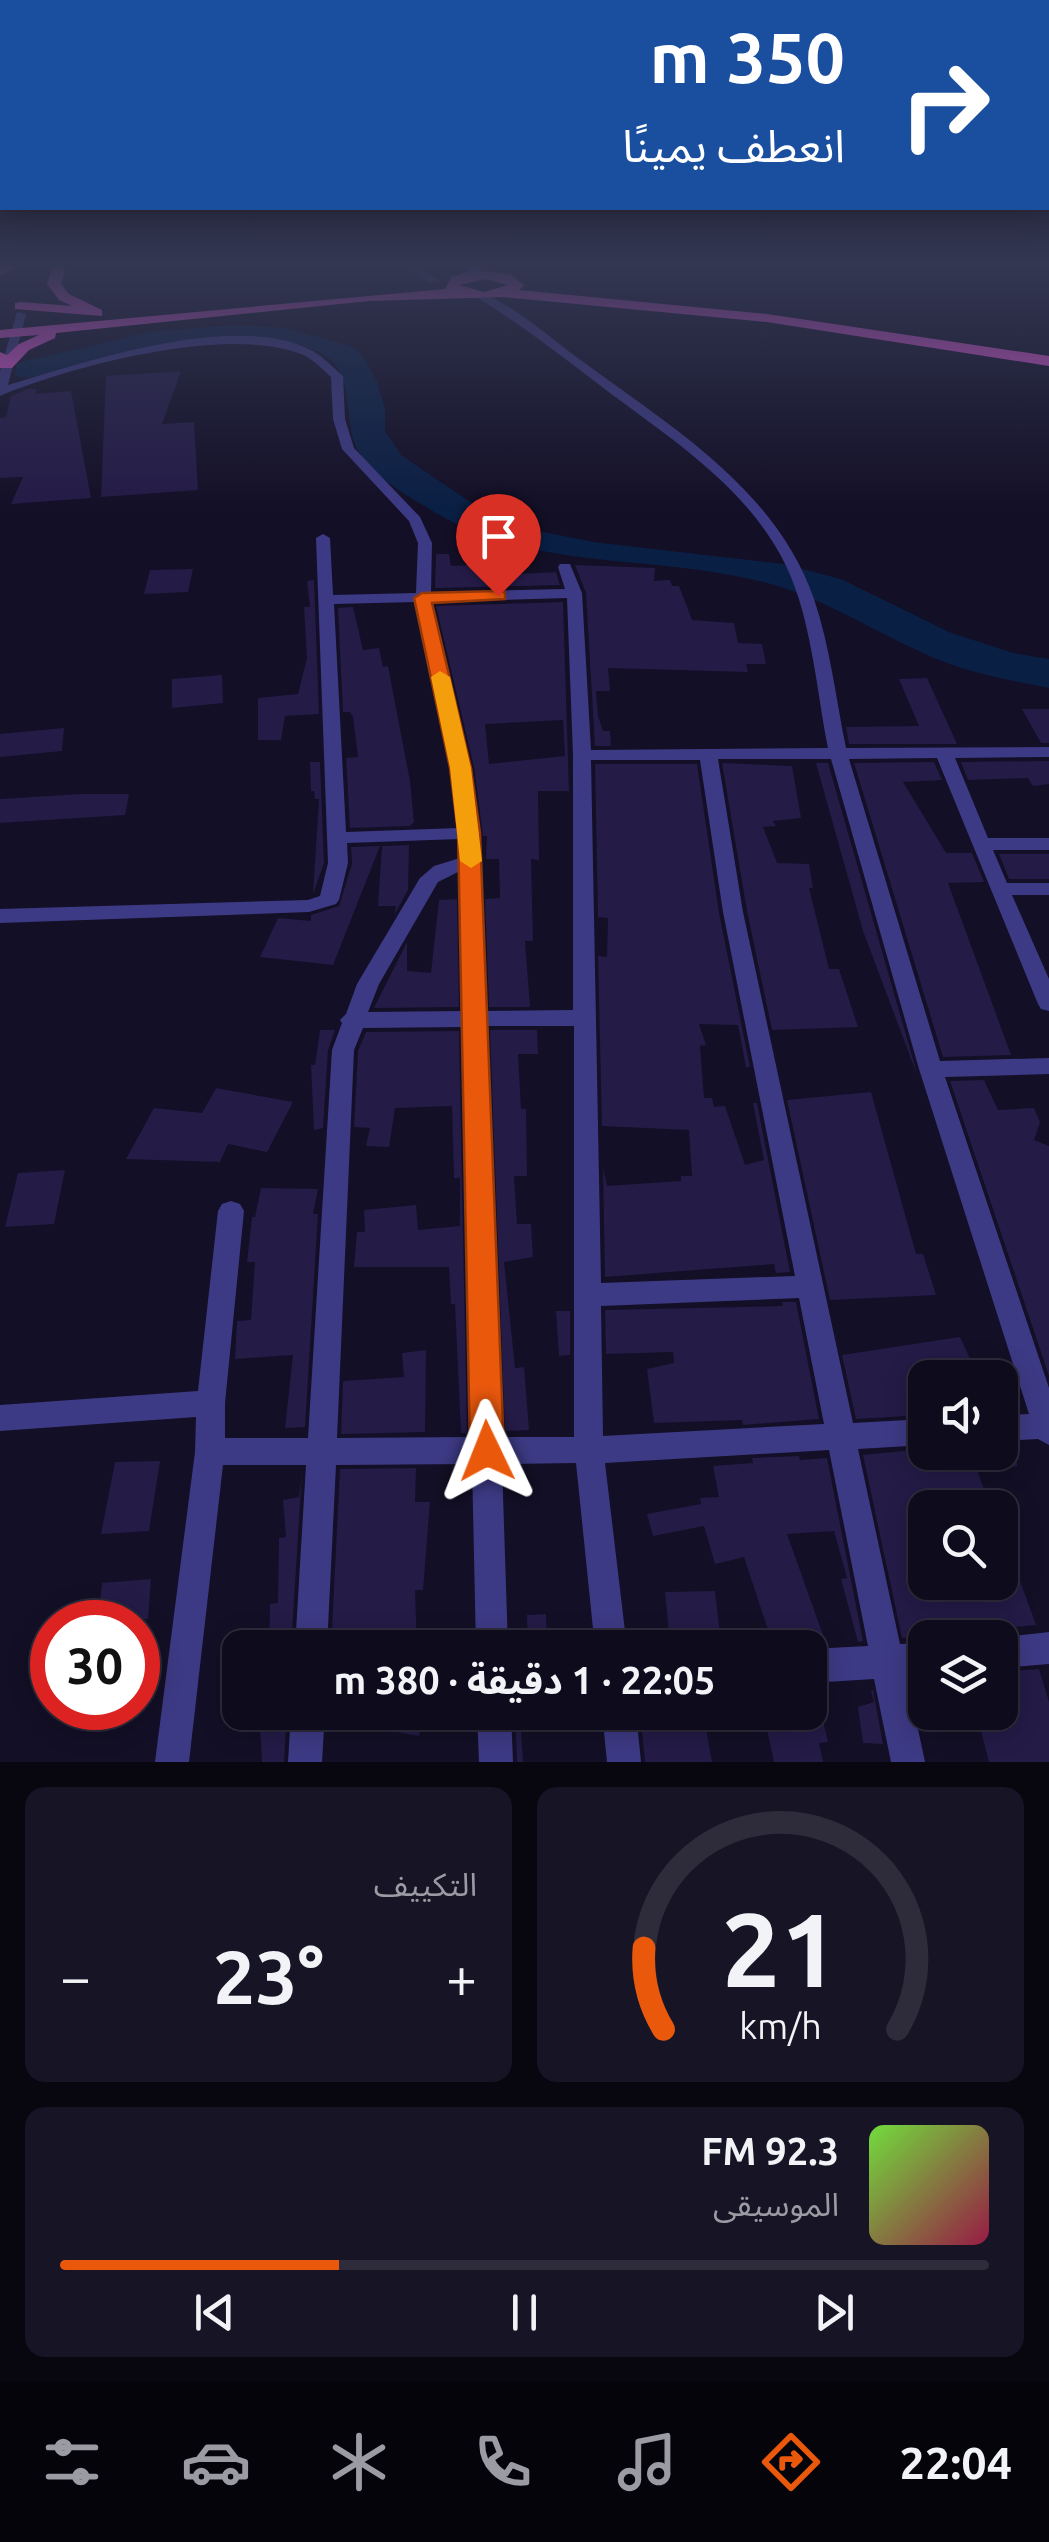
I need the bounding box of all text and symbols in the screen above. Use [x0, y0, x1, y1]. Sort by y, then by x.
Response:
text: 350 m [650, 18, 845, 96]
icon: right [880, 40, 1010, 170]
text: انعطف يمينًا [622, 120, 845, 171]
pin [456, 494, 541, 597]
icon: arrive [471, 509, 526, 564]
map controls [908, 1360, 1018, 1730]
button: sound [908, 1360, 1018, 1470]
position arrow [435, 1399, 539, 1503]
button: search [908, 1490, 1018, 1600]
speed limit sign: 30 [30, 1600, 160, 1730]
button: layers [908, 1620, 1018, 1730]
text: 22:05 · 1 دقيقة · 380 m [334, 1659, 715, 1701]
text: التكييف [374, 1866, 477, 1902]
text: 21 [722, 1890, 839, 2007]
text: 23° [213, 1934, 324, 2018]
text: − [60, 1946, 91, 2007]
text: + [446, 1946, 477, 2007]
text: km/h [739, 2006, 822, 2046]
text: 92.3 FM [701, 2130, 839, 2172]
text: الموسيقى [713, 2186, 839, 2222]
icon: previous [187, 2285, 242, 2340]
icon: pause [497, 2285, 552, 2340]
icon: next [807, 2285, 862, 2340]
icon: filters [37, 2427, 107, 2497]
icon: car [181, 2427, 251, 2497]
icon: climate [324, 2427, 394, 2497]
icon: phone [468, 2427, 538, 2497]
icon: music [612, 2427, 682, 2497]
icon: directions [756, 2427, 826, 2497]
text: 22:04 [900, 2437, 1012, 2488]

